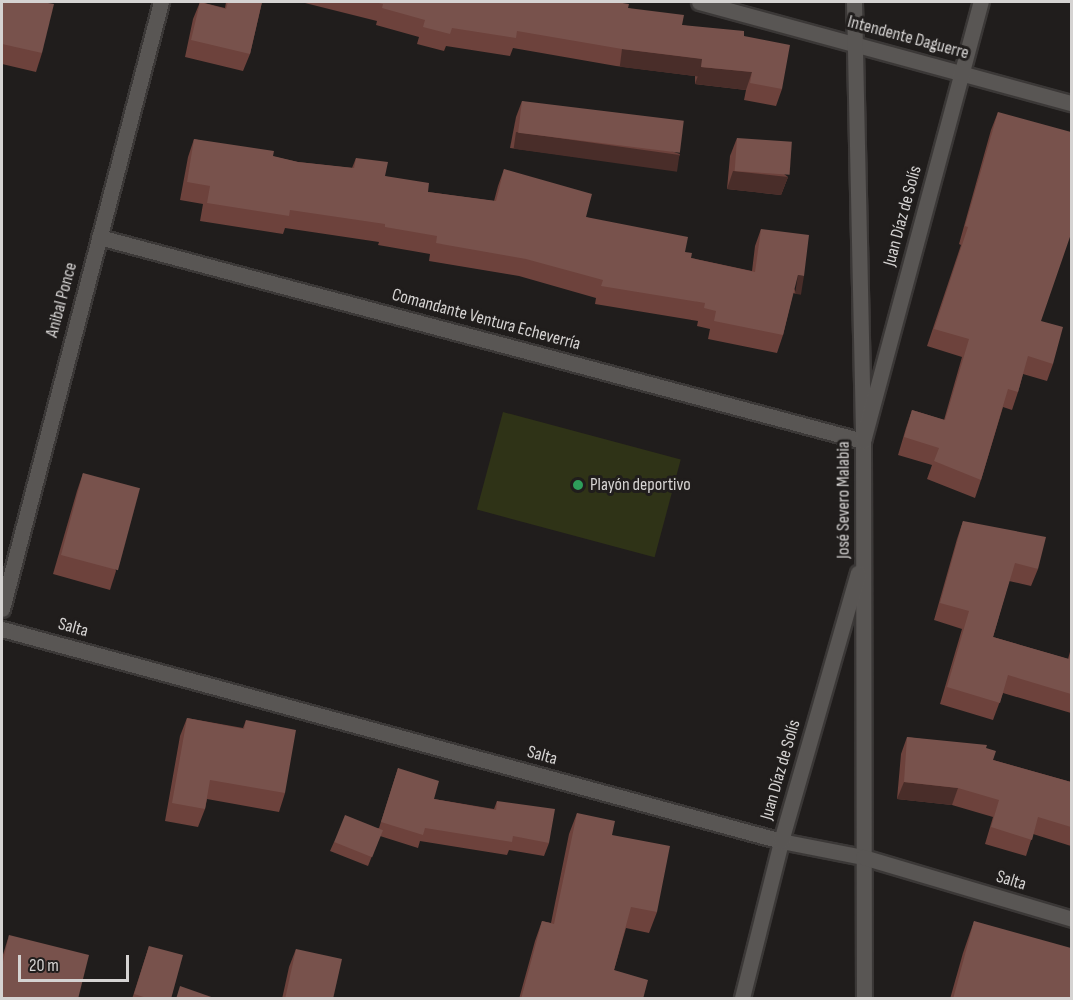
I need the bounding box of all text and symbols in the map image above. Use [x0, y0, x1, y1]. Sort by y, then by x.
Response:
street label: Intendente Daguerre [845, 11, 971, 65]
street label: Juan Díaz de Solís [879, 163, 927, 269]
street label: Anibal Ponce [42, 260, 82, 340]
street label: Comandante Ventura Echeverría [389, 284, 583, 356]
street label: José Severo Malabia [833, 441, 855, 559]
place label: Playón deportivo [590, 474, 691, 496]
marker: Playón deportivo [571, 478, 585, 492]
street label: Salta [56, 614, 90, 642]
street label: Juan Díaz de Solís [756, 717, 806, 823]
street label: Salta [525, 742, 559, 770]
street label: Salta [993, 866, 1029, 896]
scale bar [21, 943, 132, 981]
text: 20 m [29, 955, 59, 976]

